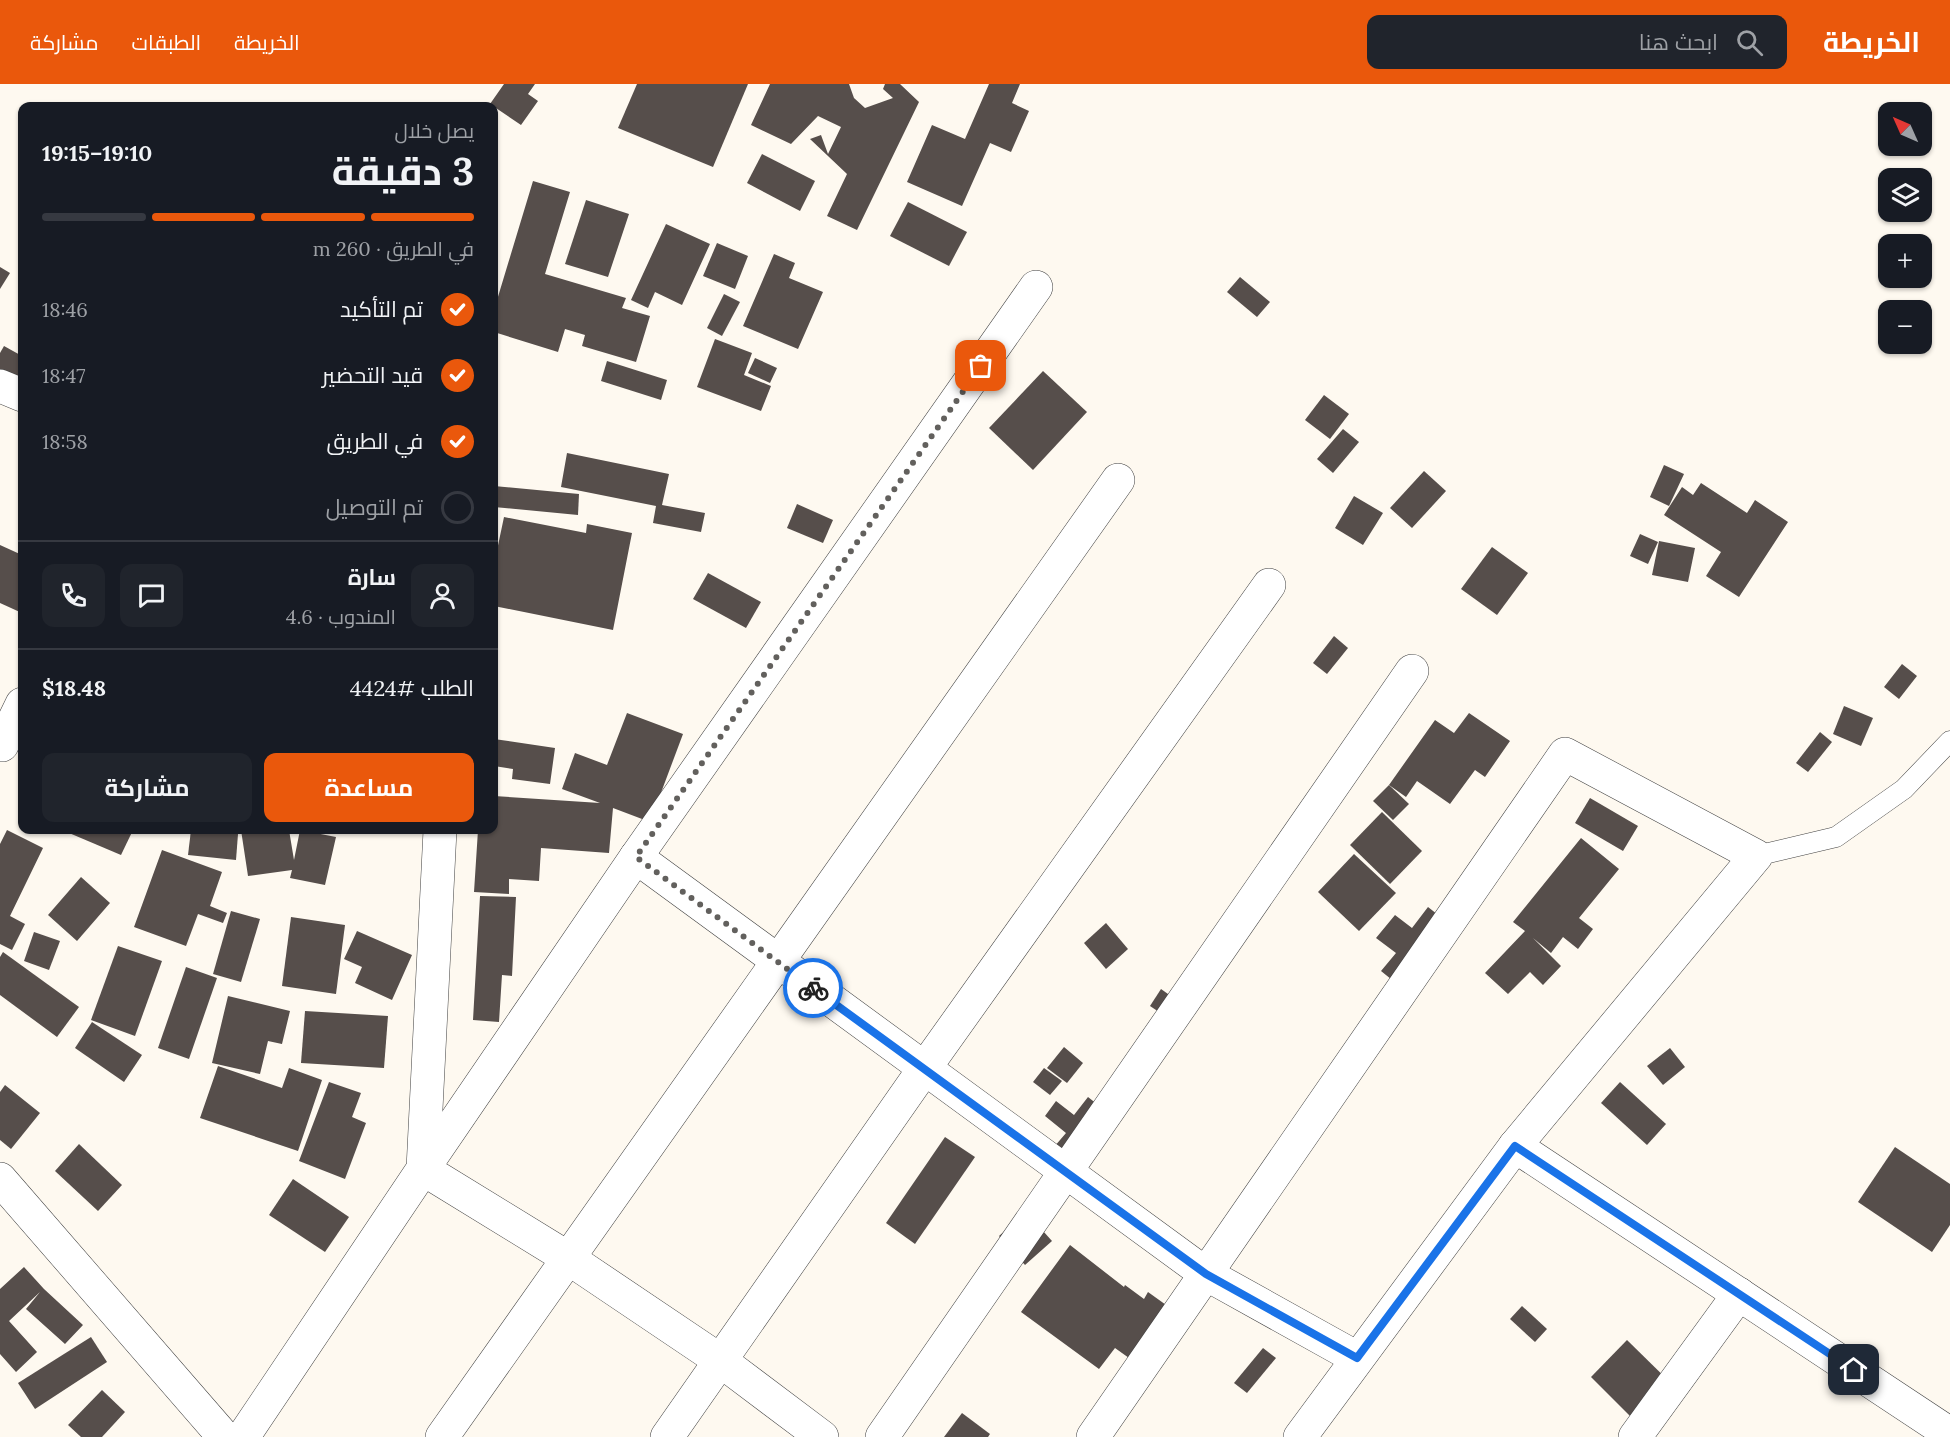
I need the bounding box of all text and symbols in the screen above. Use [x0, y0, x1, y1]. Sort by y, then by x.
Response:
search box [1367, 15, 1787, 69]
text: الخريطة [1823, 24, 1920, 60]
icon: search [1733, 26, 1766, 59]
text: ابحث هنا [1639, 28, 1718, 56]
text: مشاركة [30, 29, 99, 56]
text: الطبقات [132, 29, 201, 56]
text: الخريطة [234, 29, 300, 56]
north arrow [1878, 102, 1932, 156]
map controls [1878, 102, 1932, 354]
text: يصل خلال [395, 118, 474, 143]
text: 19:10–19:15 [42, 139, 152, 167]
text: 3 دقيقة [332, 146, 474, 196]
button: layers [1878, 168, 1932, 222]
button: + [1878, 234, 1932, 288]
text: في الطريق · 260 m [313, 236, 474, 261]
icon: check [441, 293, 474, 326]
text: تم التأكيد [340, 295, 423, 323]
text: 18:46 [42, 297, 88, 322]
button: − [1878, 300, 1932, 354]
pin [955, 340, 1006, 391]
icon: bag [964, 349, 997, 382]
icon: check [441, 359, 474, 392]
text: قيد التحضير [322, 361, 423, 389]
text: 18:47 [42, 363, 86, 388]
icon: check [441, 425, 474, 458]
text: في الطريق [326, 427, 423, 455]
text: 18:58 [42, 429, 88, 454]
text: تم التوصيل [326, 493, 423, 521]
text: سارة [348, 563, 396, 591]
button: phone [42, 564, 105, 627]
button: chat [120, 564, 183, 627]
button: person [411, 564, 474, 627]
text: المندوب · 4.6 [286, 604, 396, 629]
text: $18.48 [42, 674, 106, 702]
text: الطلب #4424 [350, 674, 474, 702]
button: مشاركة [42, 753, 252, 822]
button: مساعدة [264, 753, 474, 822]
courier [783, 958, 843, 1018]
icon: bike [797, 972, 830, 1005]
pin [1828, 1344, 1879, 1395]
icon: home [1837, 1353, 1870, 1386]

